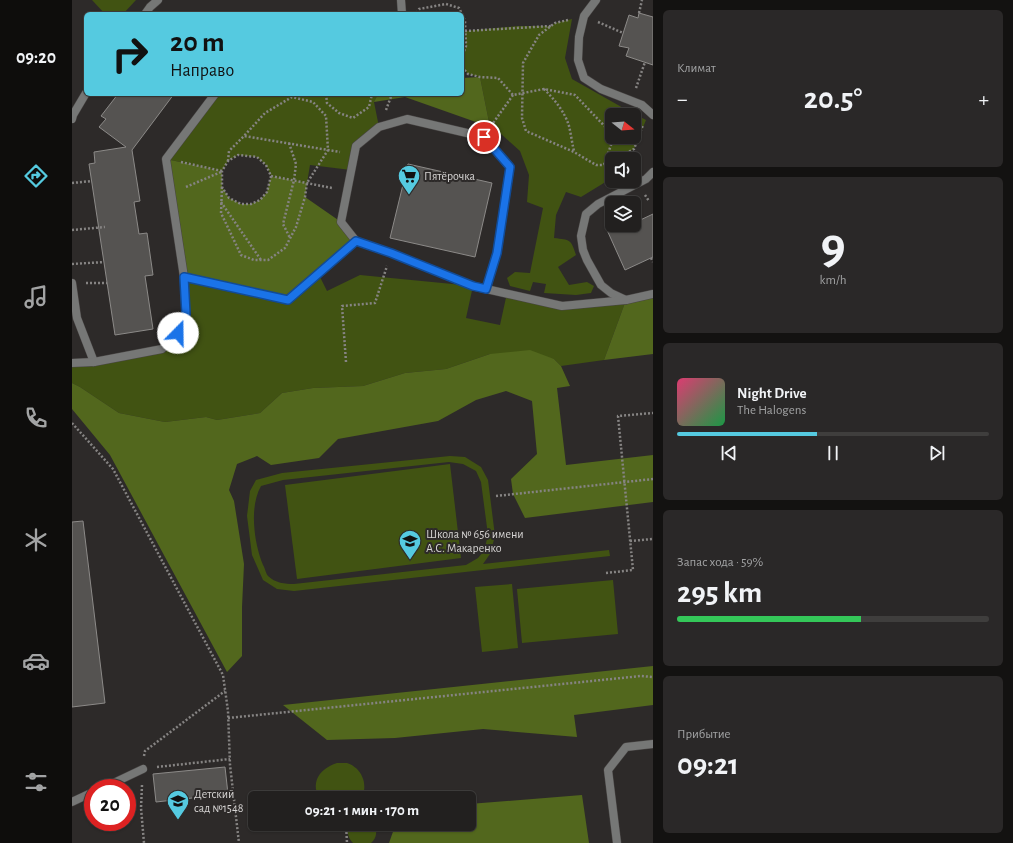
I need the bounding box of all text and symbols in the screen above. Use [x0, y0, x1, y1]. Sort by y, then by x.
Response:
icon: right [104, 28, 156, 80]
text: 20 m [170, 29, 225, 57]
text: 09:20 [16, 49, 56, 67]
text: Направо [170, 62, 234, 80]
text: Климат [677, 62, 716, 75]
text: 20.5° [804, 84, 862, 114]
text: − [677, 88, 688, 110]
text: + [978, 88, 989, 110]
north arrow [605, 108, 641, 144]
map controls [605, 108, 641, 232]
pin [467, 120, 501, 154]
icon: arrive [473, 126, 495, 148]
button: sound [605, 152, 641, 188]
icon: directions [22, 162, 50, 190]
supermarket icon: Пятёрочка [396, 163, 422, 196]
place label: Пятёрочка [424, 170, 476, 182]
button: layers [605, 196, 641, 232]
text: 9 [820, 221, 846, 273]
text: km/h [820, 274, 846, 287]
icon: music [22, 283, 50, 311]
position arrow [157, 312, 199, 354]
text: Night Drive [737, 386, 807, 401]
icon: phone [22, 404, 50, 432]
text: The Halogens [737, 404, 806, 417]
icon: previous [718, 442, 740, 464]
icon: pause [822, 442, 844, 464]
icon: next [926, 442, 948, 464]
icon: climate [22, 526, 50, 554]
school or university icon: Школа № 656 имени А.С. Макаренко [397, 528, 423, 561]
place label: Школа № 656 имени А.С. Макаренко [426, 528, 524, 554]
text: Запас хода · 59% [677, 556, 763, 569]
text: 295 km [677, 578, 762, 608]
icon: car [22, 647, 50, 675]
text: Прибытие [677, 728, 731, 741]
text: 09:21 [677, 750, 739, 780]
icon: filters [22, 768, 50, 796]
speed limit sign: 20 [84, 779, 136, 831]
school or university icon: Детский сад №1548 [165, 788, 191, 821]
place label: Детский сад №1548 [194, 788, 244, 814]
text: 09:21 · 1 мин · 170 m [305, 803, 419, 818]

